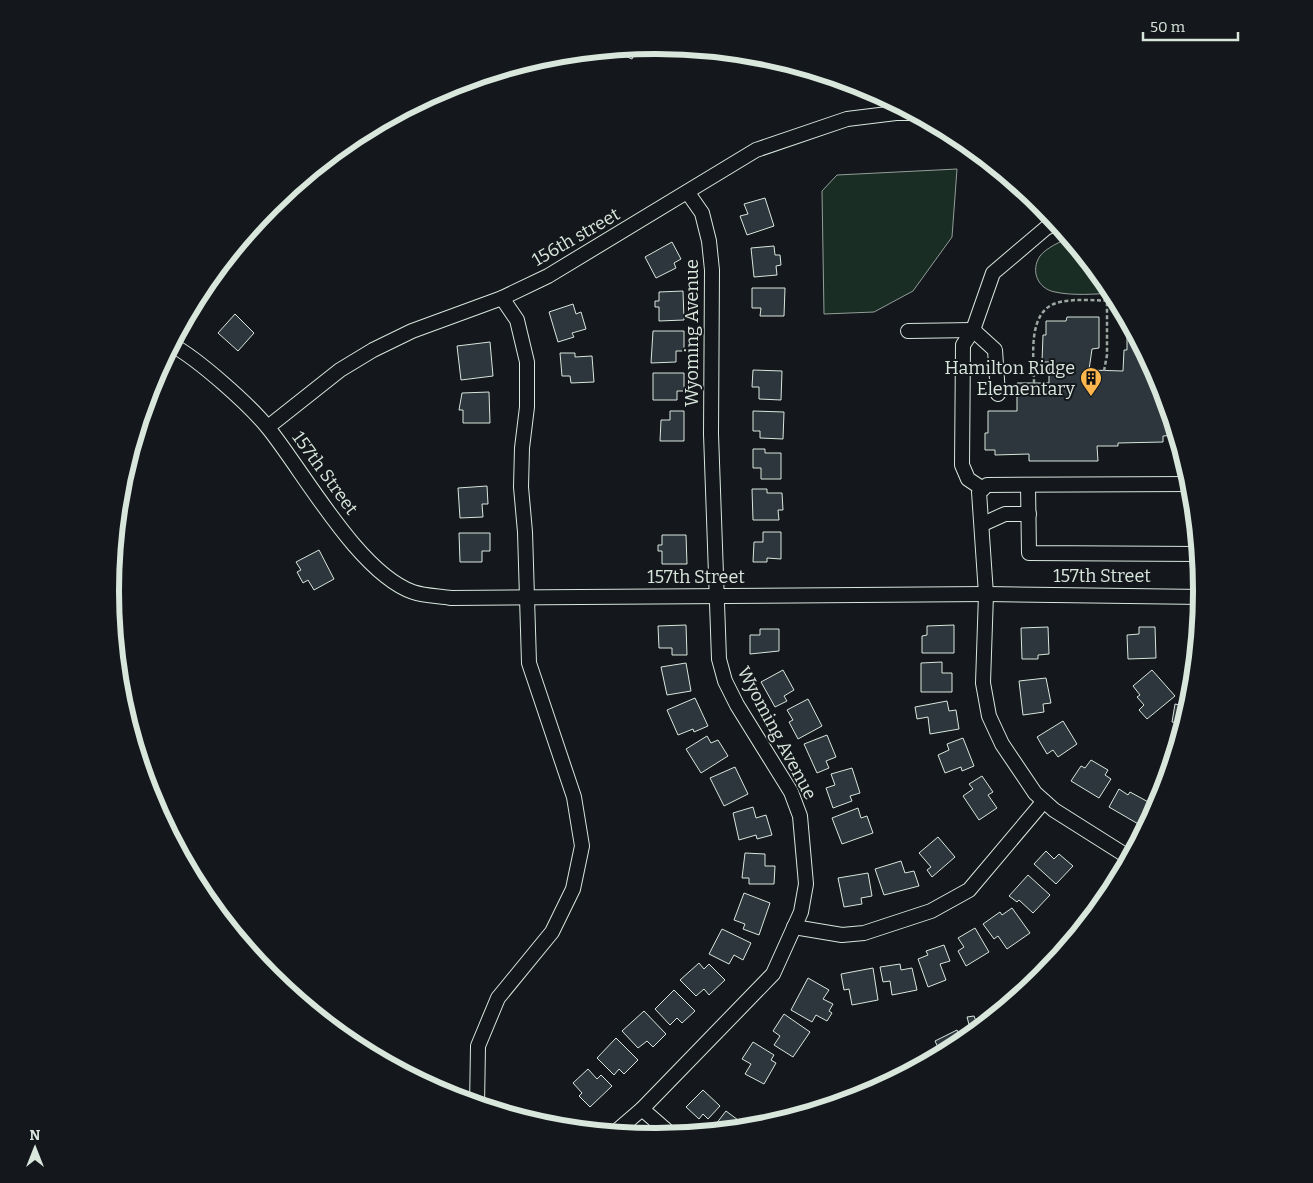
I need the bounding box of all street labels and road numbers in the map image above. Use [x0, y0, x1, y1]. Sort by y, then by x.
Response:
street label: 156th street [528, 203, 624, 271]
street label: Wyoming Avenue [681, 259, 703, 407]
street label: 157th Street [287, 427, 363, 519]
street label: 157th Street [1053, 565, 1151, 587]
street label: 157th Street [647, 566, 745, 588]
street label: Wyoming Avenue [733, 663, 821, 803]

